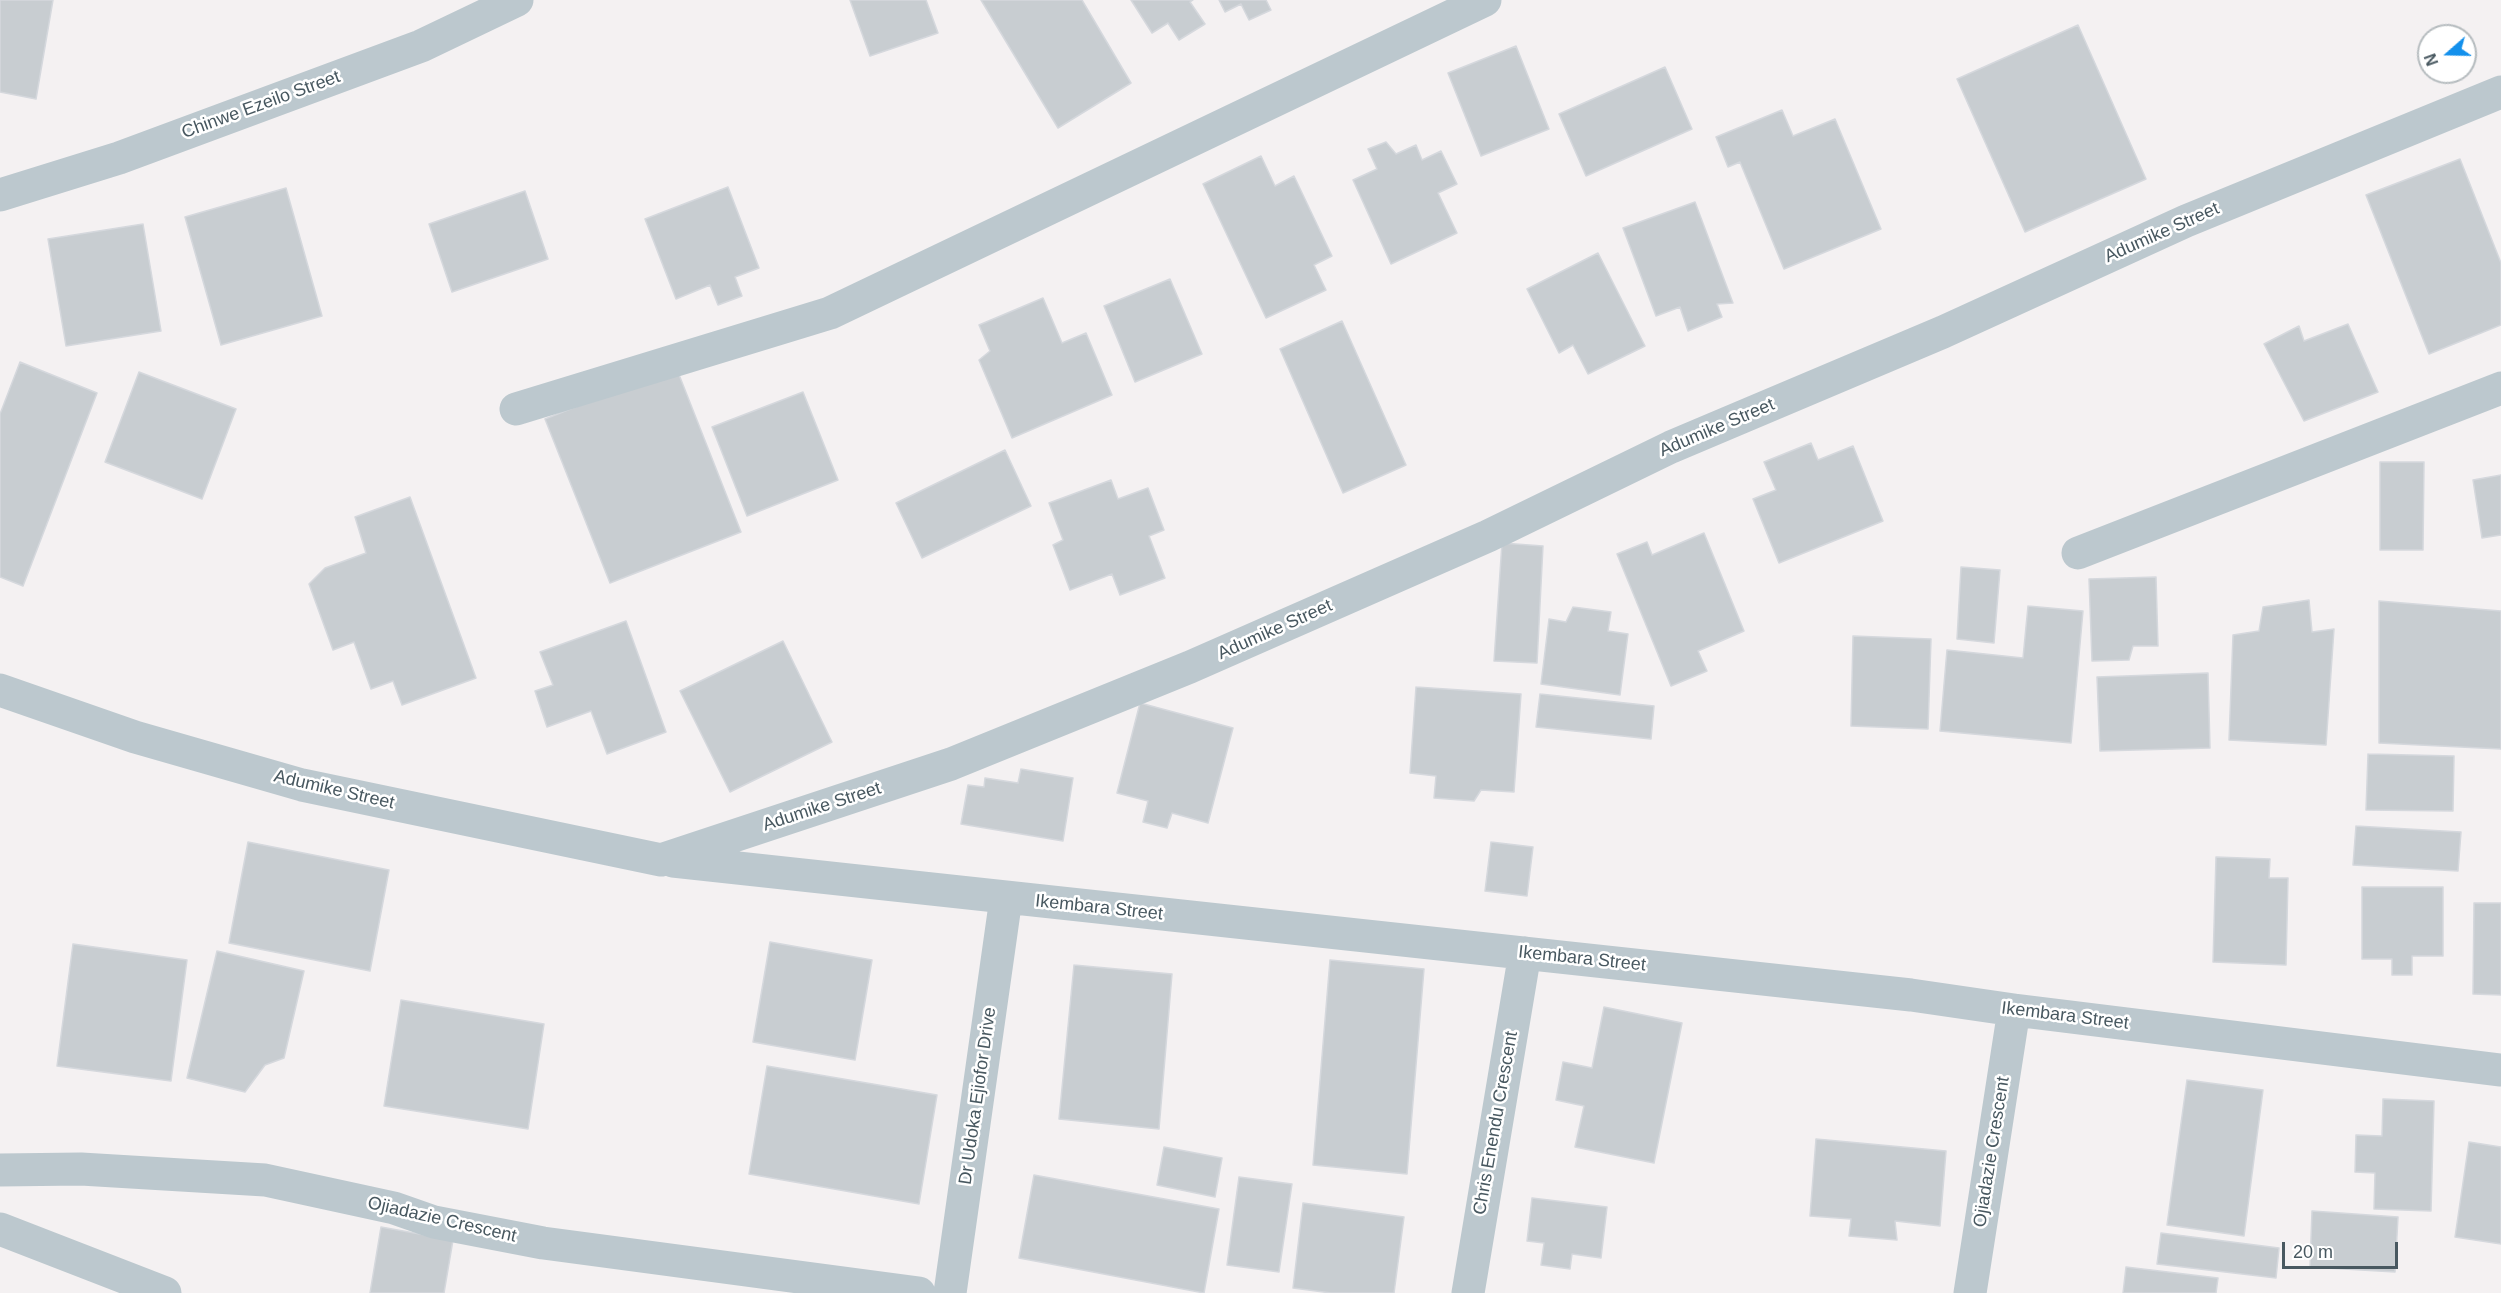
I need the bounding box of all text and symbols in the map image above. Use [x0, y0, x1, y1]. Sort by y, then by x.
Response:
north arrow [2417, 24, 2477, 84]
text: N [2422, 51, 2441, 68]
street label: Chinwe Ezeilo Street [179, 66, 343, 144]
street label: Adumike Street [2101, 198, 2223, 268]
street label: Adumike Street [1656, 394, 1778, 462]
street label: Adumike Street [1214, 595, 1336, 665]
street label: Adumike Street [272, 766, 396, 814]
street label: Adumike Street [760, 778, 884, 836]
street label: Ikembara Street [1034, 891, 1164, 925]
street label: Ikembara Street [1517, 942, 1647, 976]
street label: Ikembara Street [2000, 997, 2130, 1035]
street label: Dr Udoka Ejiofor Drive [955, 1006, 1001, 1186]
street label: Chris Enendu Crescent [1469, 1029, 1523, 1217]
street label: Ojiadazie Crescent [1969, 1075, 2015, 1229]
street label: Ojiadazie Crescent [365, 1192, 519, 1248]
scale bar [2285, 1230, 2400, 1268]
text: 20 m [2293, 1242, 2333, 1262]

